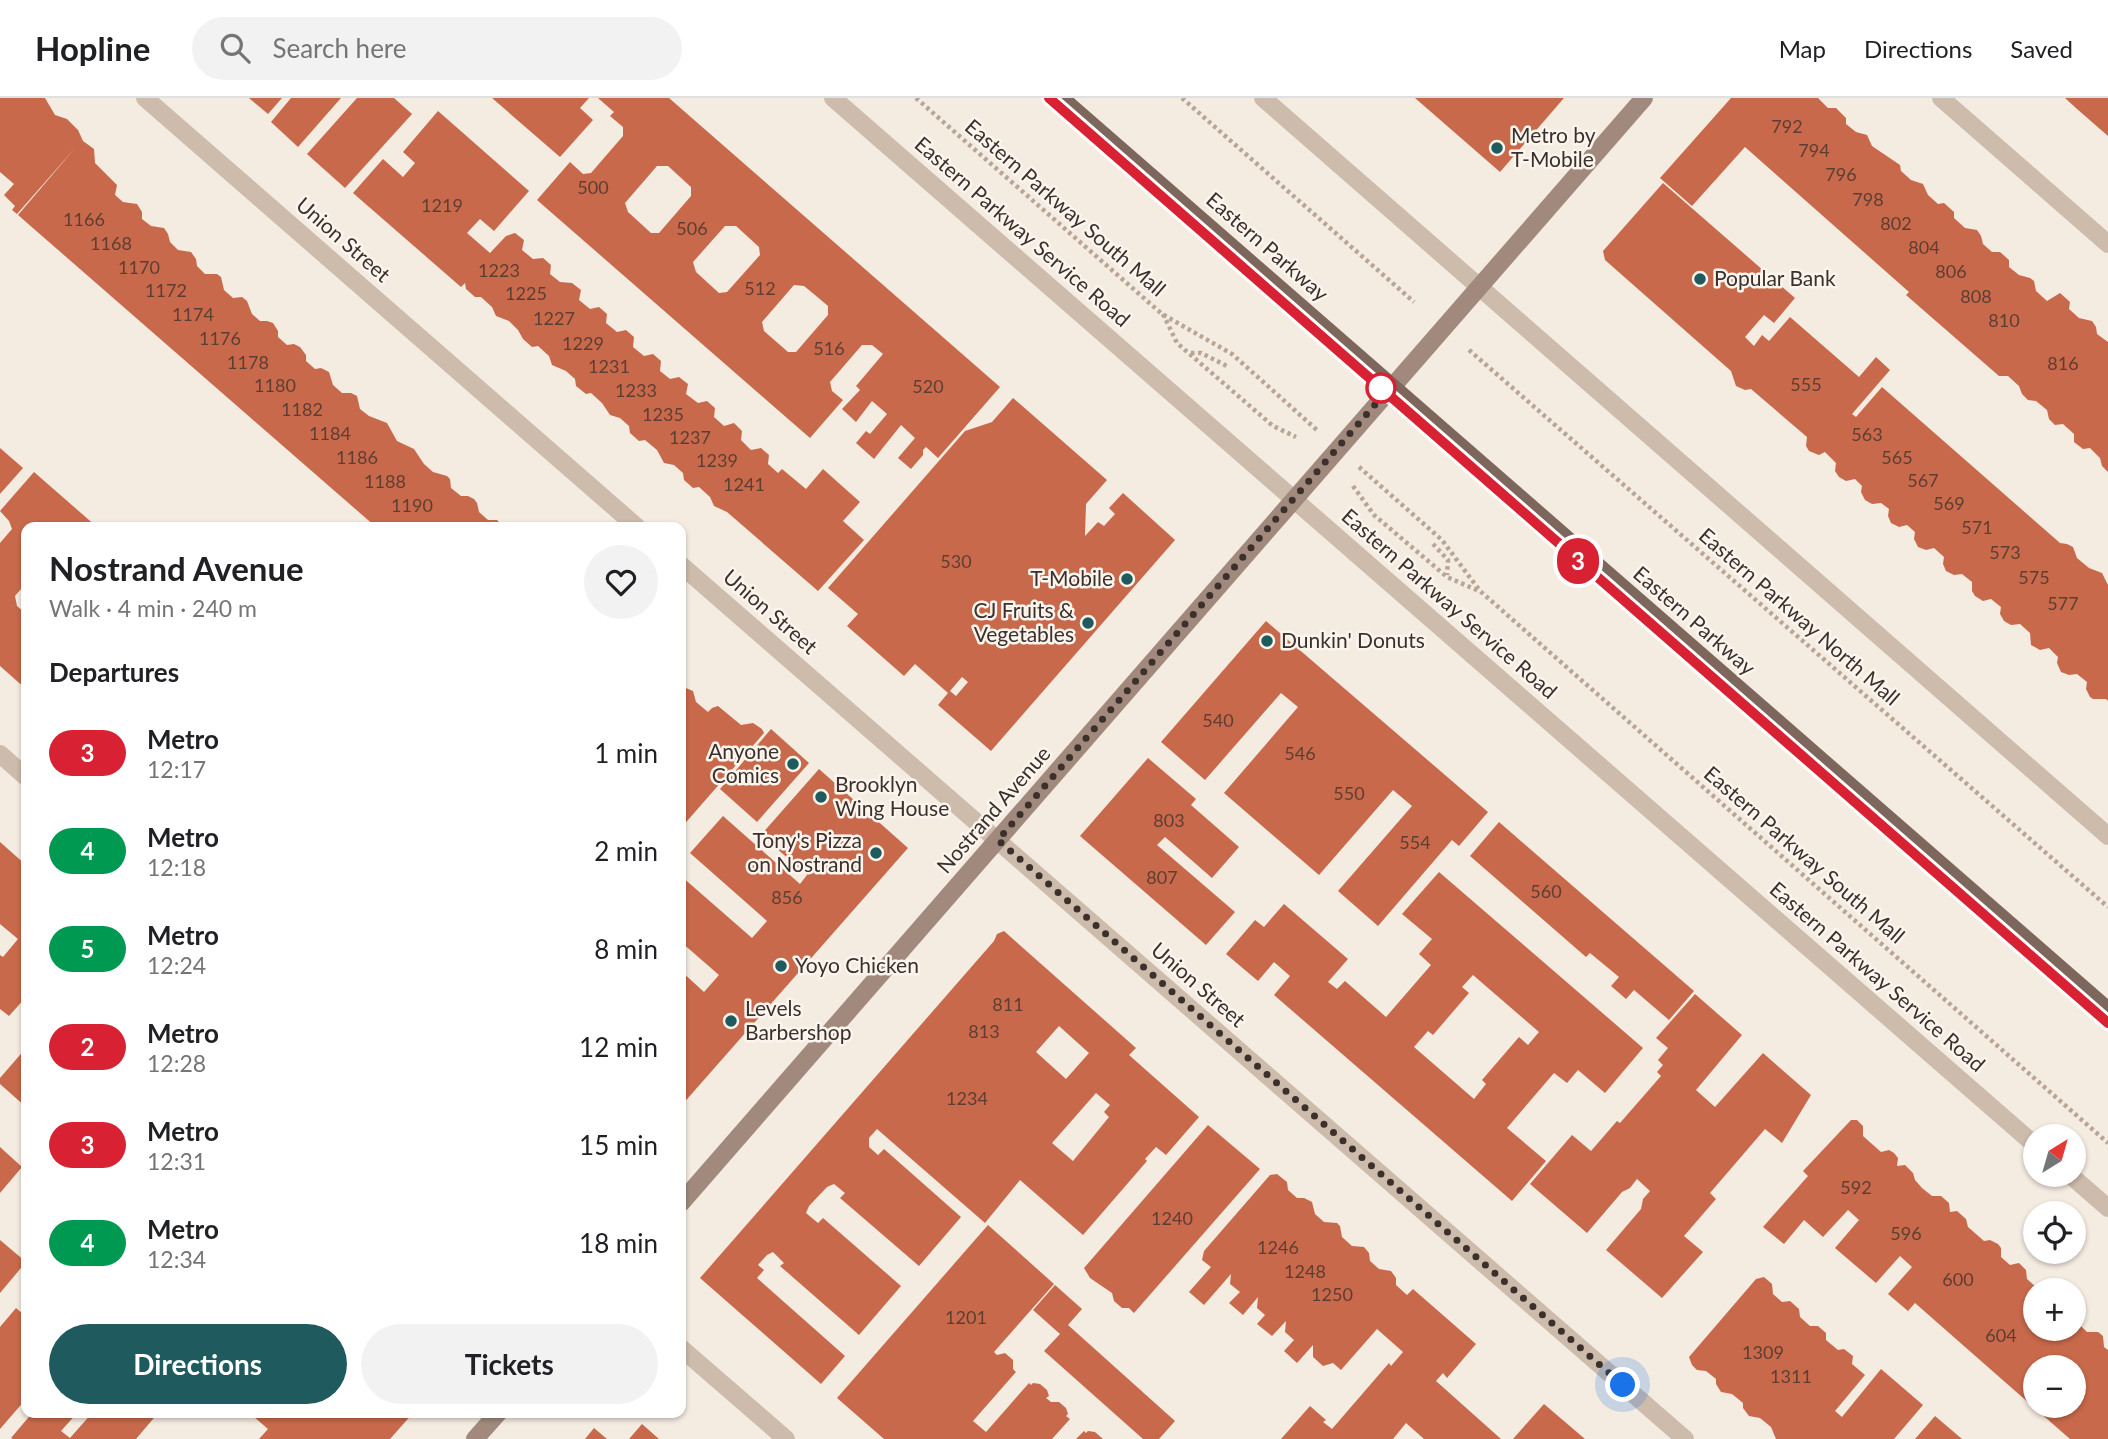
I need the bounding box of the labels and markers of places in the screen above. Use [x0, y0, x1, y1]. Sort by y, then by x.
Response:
place label: Metro by T-Mobile [1511, 122, 1596, 171]
marker: Metro by T-Mobile [1489, 140, 1505, 156]
place label: Popular Bank [1714, 265, 1836, 290]
marker: Popular Bank [1692, 271, 1708, 287]
unlabelled marker [1366, 373, 1396, 403]
place label: T-Mobile [1030, 565, 1113, 590]
marker: T-Mobile [1119, 571, 1135, 587]
place label: CJ Fruits & Vegetables [973, 597, 1074, 646]
marker: CJ Fruits & Vegetables [1080, 615, 1096, 631]
place label: Dunkin' Donuts [1281, 627, 1425, 652]
marker: Dunkin' Donuts [1259, 633, 1275, 649]
place label: Anyone Comics [708, 738, 779, 787]
marker: Anyone Comics [785, 756, 801, 772]
place label: Brooklyn Wing House [835, 771, 949, 820]
marker: Brooklyn Wing House [813, 789, 829, 805]
place label: Tony's Pizza on Nostrand [747, 827, 862, 876]
marker: Tony's Pizza on Nostrand [868, 845, 884, 861]
place label: Yoyo Chicken [795, 952, 919, 977]
marker: Yoyo Chicken [773, 958, 789, 974]
place label: Levels Barbershop [745, 995, 851, 1044]
marker: Levels Barbershop [723, 1013, 739, 1029]

